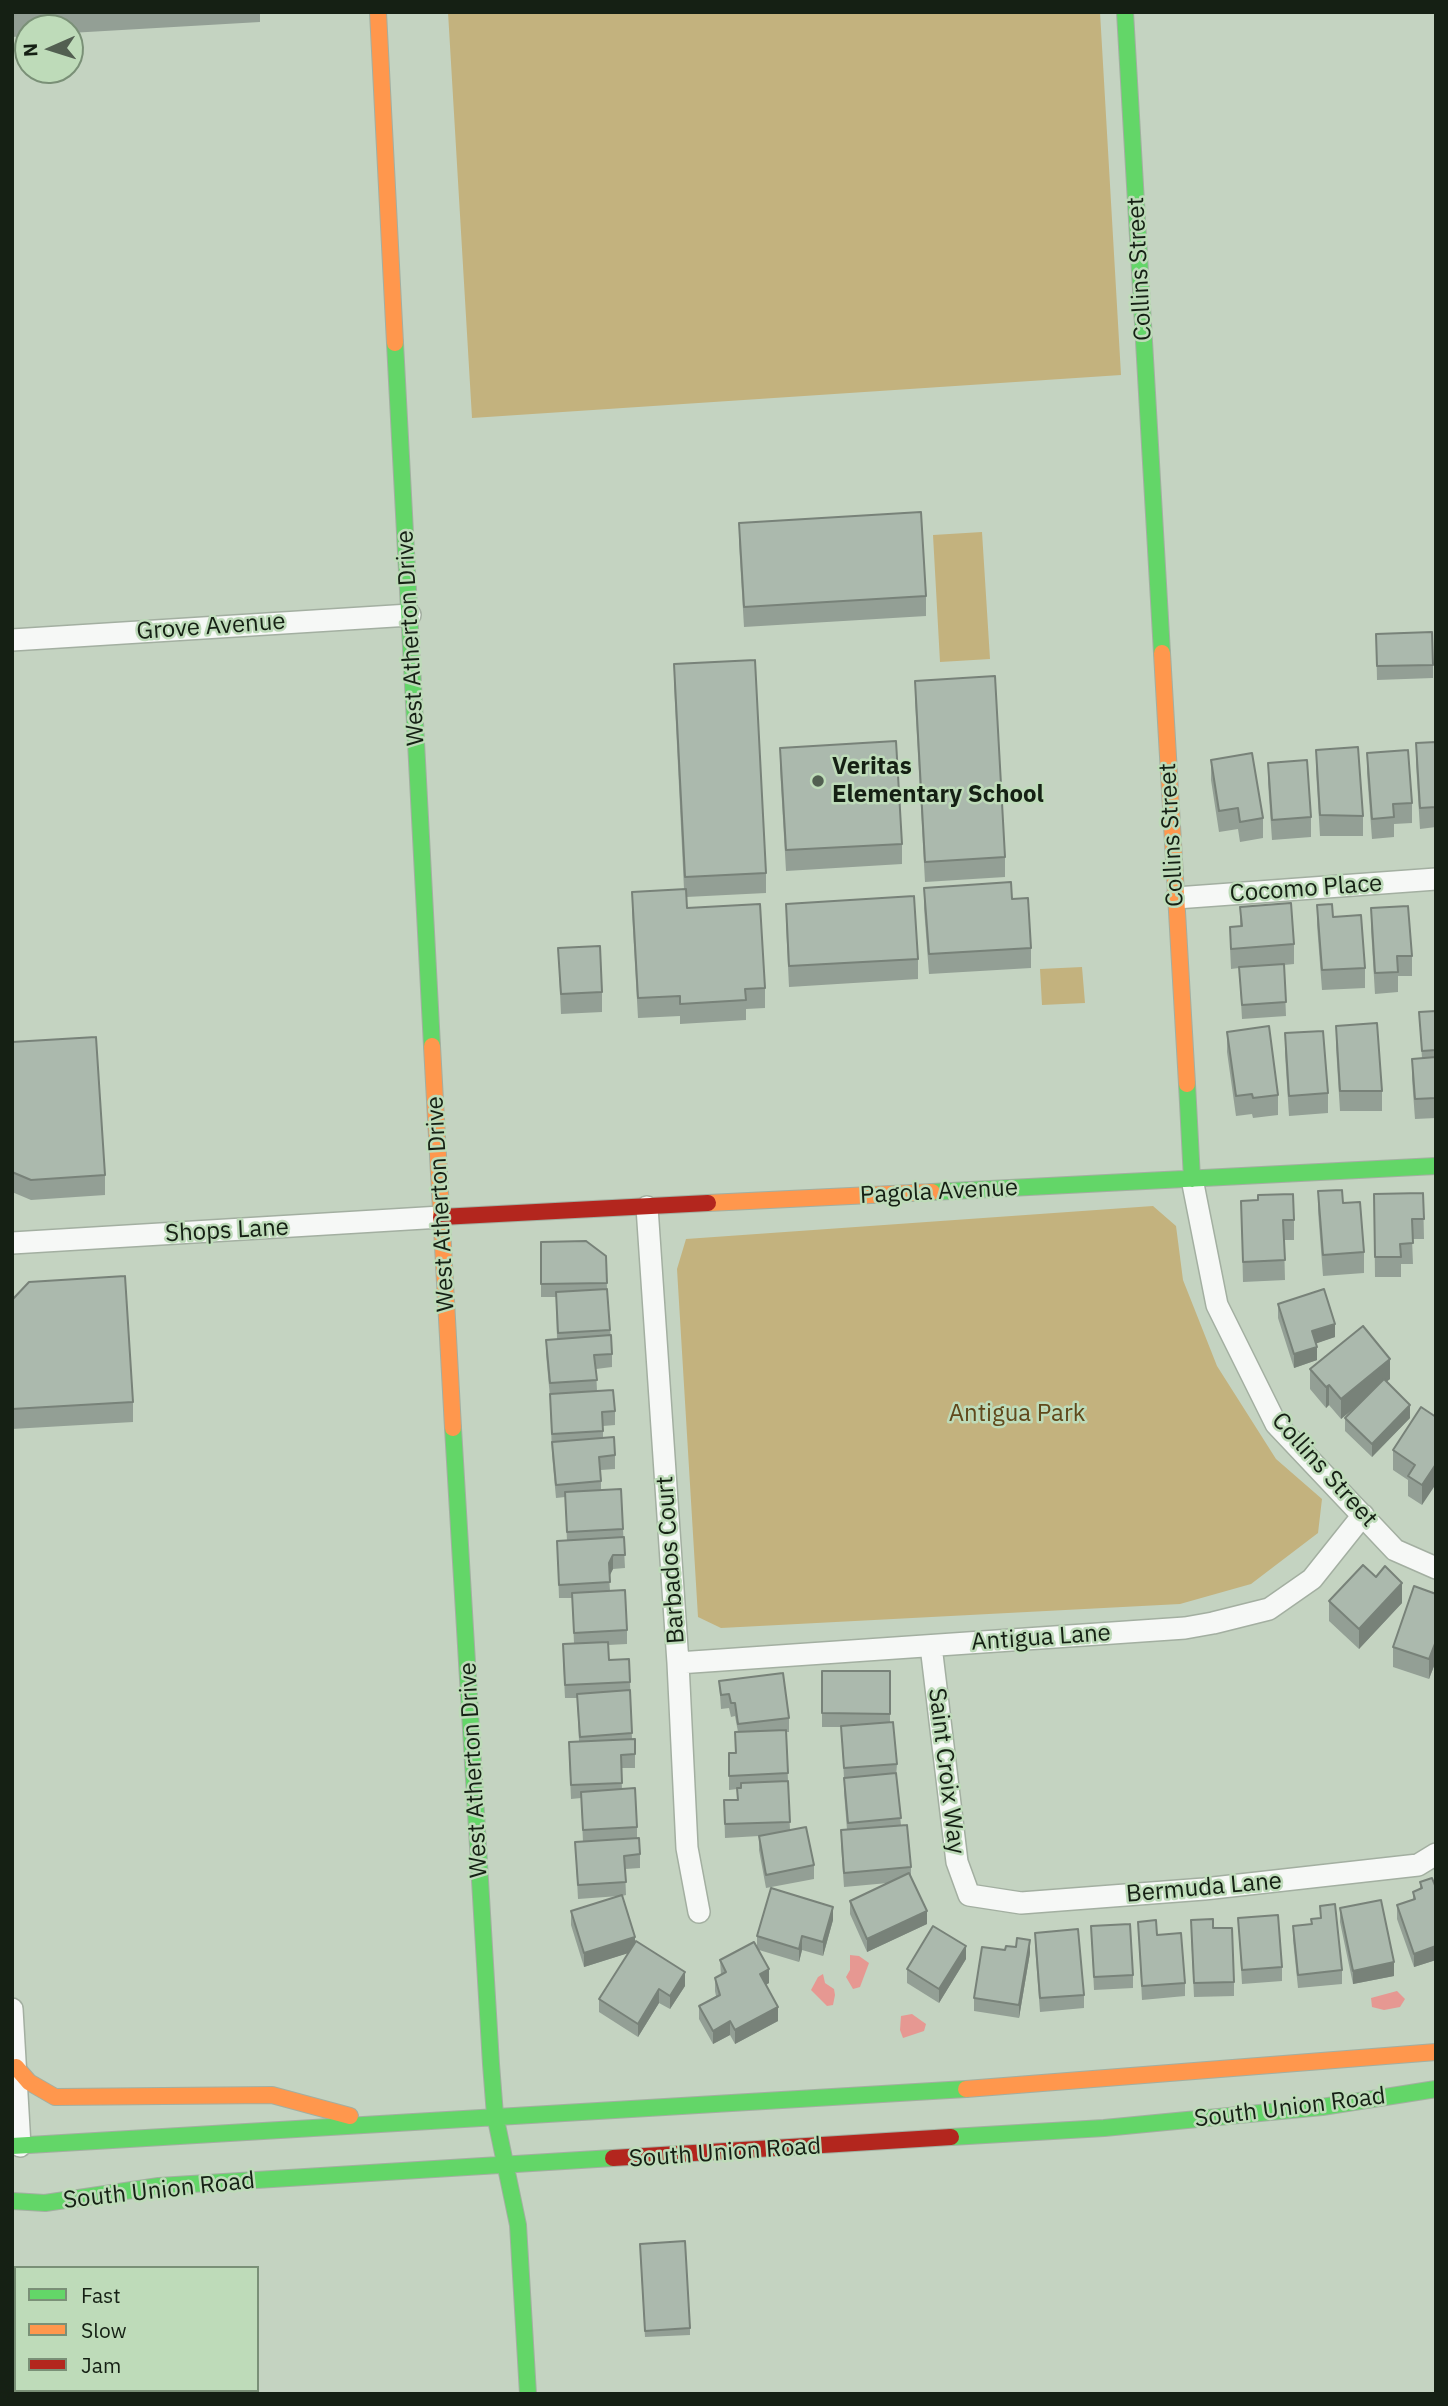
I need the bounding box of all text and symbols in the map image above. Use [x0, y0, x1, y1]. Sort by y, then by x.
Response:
north arrow [14, 14, 84, 84]
text: N [18, 43, 42, 58]
street label: Collins Street [1122, 196, 1158, 342]
street label: West Atherton Drive [391, 529, 431, 747]
street label: Grove Avenue [136, 607, 286, 647]
place label: Veritas Elementary School [832, 753, 1044, 809]
street label: Collins Street [1154, 762, 1190, 908]
marker: Veritas Elementary School [810, 773, 826, 789]
street label: Cocomo Place [1229, 869, 1383, 909]
street label: West Atherton Drive [421, 1095, 461, 1313]
street label: Pagola Avenue [859, 1173, 1019, 1211]
street label: Shops Lane [164, 1213, 290, 1249]
park label: Antigua Park [949, 1400, 1085, 1428]
street label: Collins Street [1265, 1407, 1383, 1533]
street label: Barbados Court [651, 1475, 691, 1645]
street label: Antigua Lane [970, 1619, 1112, 1657]
street label: West Atherton Drive [454, 1661, 494, 1879]
street label: Saint Croix Way [922, 1686, 970, 1856]
street label: Bermuda Lane [1125, 1867, 1283, 1909]
street label: South Union Road [1193, 2082, 1387, 2134]
street label: South Union Road [628, 2132, 822, 2174]
street label: South Union Road [62, 2167, 256, 2215]
legend [14, 2266, 259, 2392]
text: Fast [81, 2281, 121, 2309]
text: Slow [81, 2316, 127, 2344]
text: Jam [81, 2351, 121, 2379]

